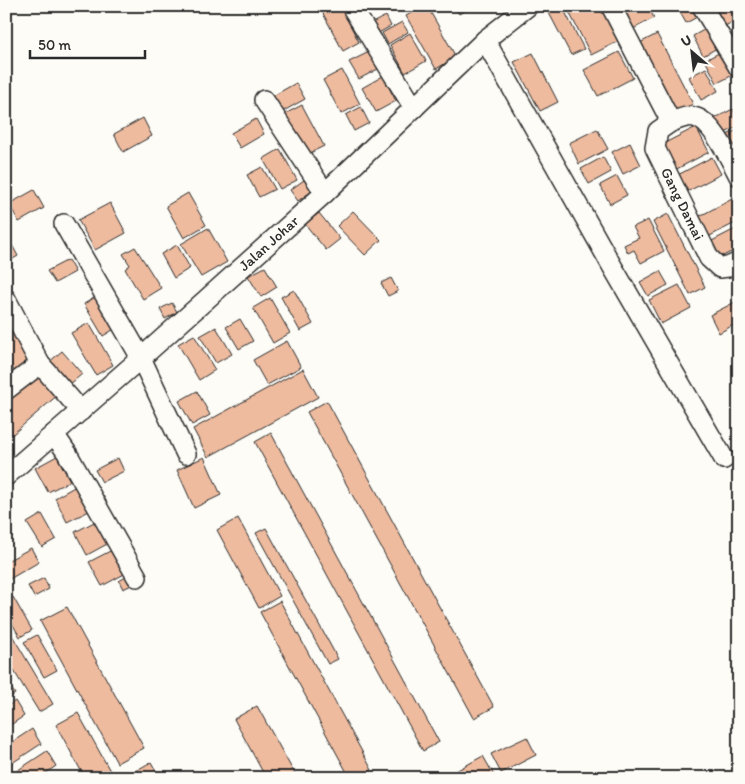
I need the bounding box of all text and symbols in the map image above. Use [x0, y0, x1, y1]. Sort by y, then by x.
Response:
scale bar [30, 28, 145, 60]
north arrow [668, 28, 718, 78]
text: U [678, 31, 694, 51]
text: 50 m [38, 36, 71, 54]
street label: Gang Damai [657, 165, 708, 243]
street label: Jalan Johar [235, 212, 302, 275]

